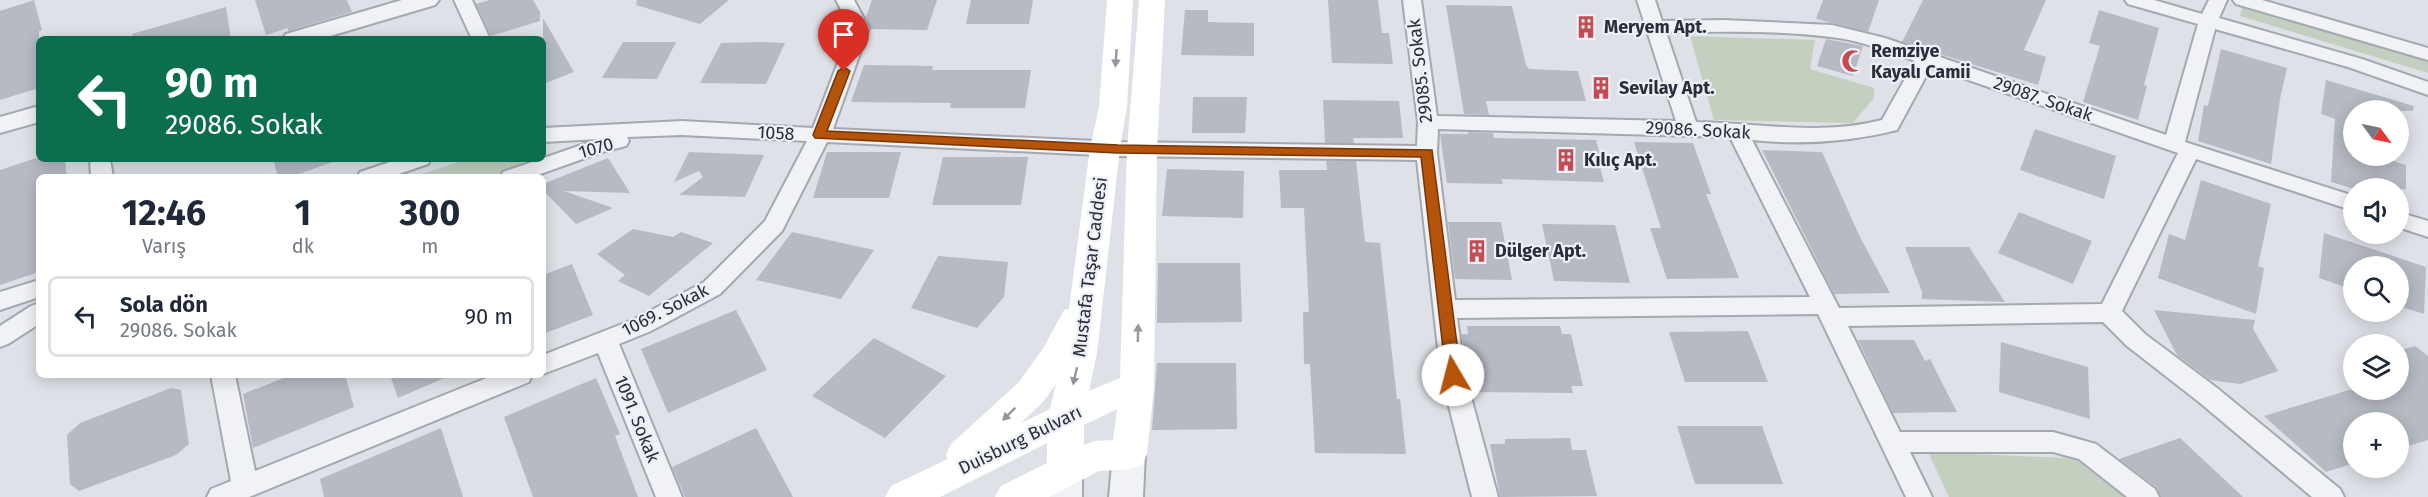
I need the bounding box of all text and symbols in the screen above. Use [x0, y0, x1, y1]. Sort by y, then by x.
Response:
pin [818, 9, 869, 71]
building icon: Meryem Apt. [1573, 14, 1599, 40]
place label: Meryem Apt. [1604, 16, 1707, 38]
street label: 29085. Sokak [1403, 17, 1437, 124]
icon: arrive [827, 18, 860, 51]
place label: Remziye Kayalı Camii [1871, 40, 1971, 83]
mosque icon: Remziye Kayalı Camii [1840, 48, 1866, 74]
one-way arrow [1111, 49, 1121, 68]
text: 90 m [165, 58, 259, 108]
icon: left [66, 60, 144, 138]
street label: 29087. Sokak [1991, 72, 2096, 126]
building icon: Sevilay Apt. [1588, 75, 1614, 101]
place label: Sevilay Apt. [1619, 77, 1715, 99]
north arrow [2343, 100, 2409, 166]
map controls [2343, 100, 2409, 478]
text: 29086. Sokak [165, 109, 323, 141]
street label: 29086. Sokak [1645, 116, 1752, 144]
street label: 1058 [757, 121, 795, 145]
street label: 1070 [576, 133, 616, 163]
building icon: Kılıç Apt. [1553, 147, 1579, 173]
place label: Kılıç Apt. [1584, 149, 1657, 171]
street label: Mustafa Taşar Caddesi [1068, 176, 1112, 358]
button: sound [2343, 178, 2409, 244]
text: 12:46 [122, 191, 206, 235]
text: 1 [294, 191, 311, 235]
text: 300 [400, 191, 460, 235]
text: Varış [142, 234, 186, 258]
text: dk [292, 234, 314, 258]
text: m [421, 234, 438, 258]
building icon: Dülger Apt. [1464, 238, 1490, 264]
place label: Dülger Apt. [1495, 240, 1586, 262]
button: search [2343, 256, 2409, 322]
street label: 1069. Sokak [618, 279, 713, 341]
text: Sola dön [120, 291, 208, 318]
icon: left [69, 300, 102, 333]
text: 90 m [464, 303, 513, 330]
text: 29086. Sokak [120, 318, 237, 342]
one-way arrow [1134, 324, 1143, 343]
button: layers [2343, 334, 2409, 400]
position arrow [1421, 343, 1485, 407]
one-way arrow [1070, 367, 1079, 386]
street label: 1091. Sokak [610, 372, 665, 466]
street label: Duisburg Bulvarı [955, 401, 1085, 479]
one-way arrow [1002, 407, 1016, 421]
button: + [2343, 412, 2409, 478]

